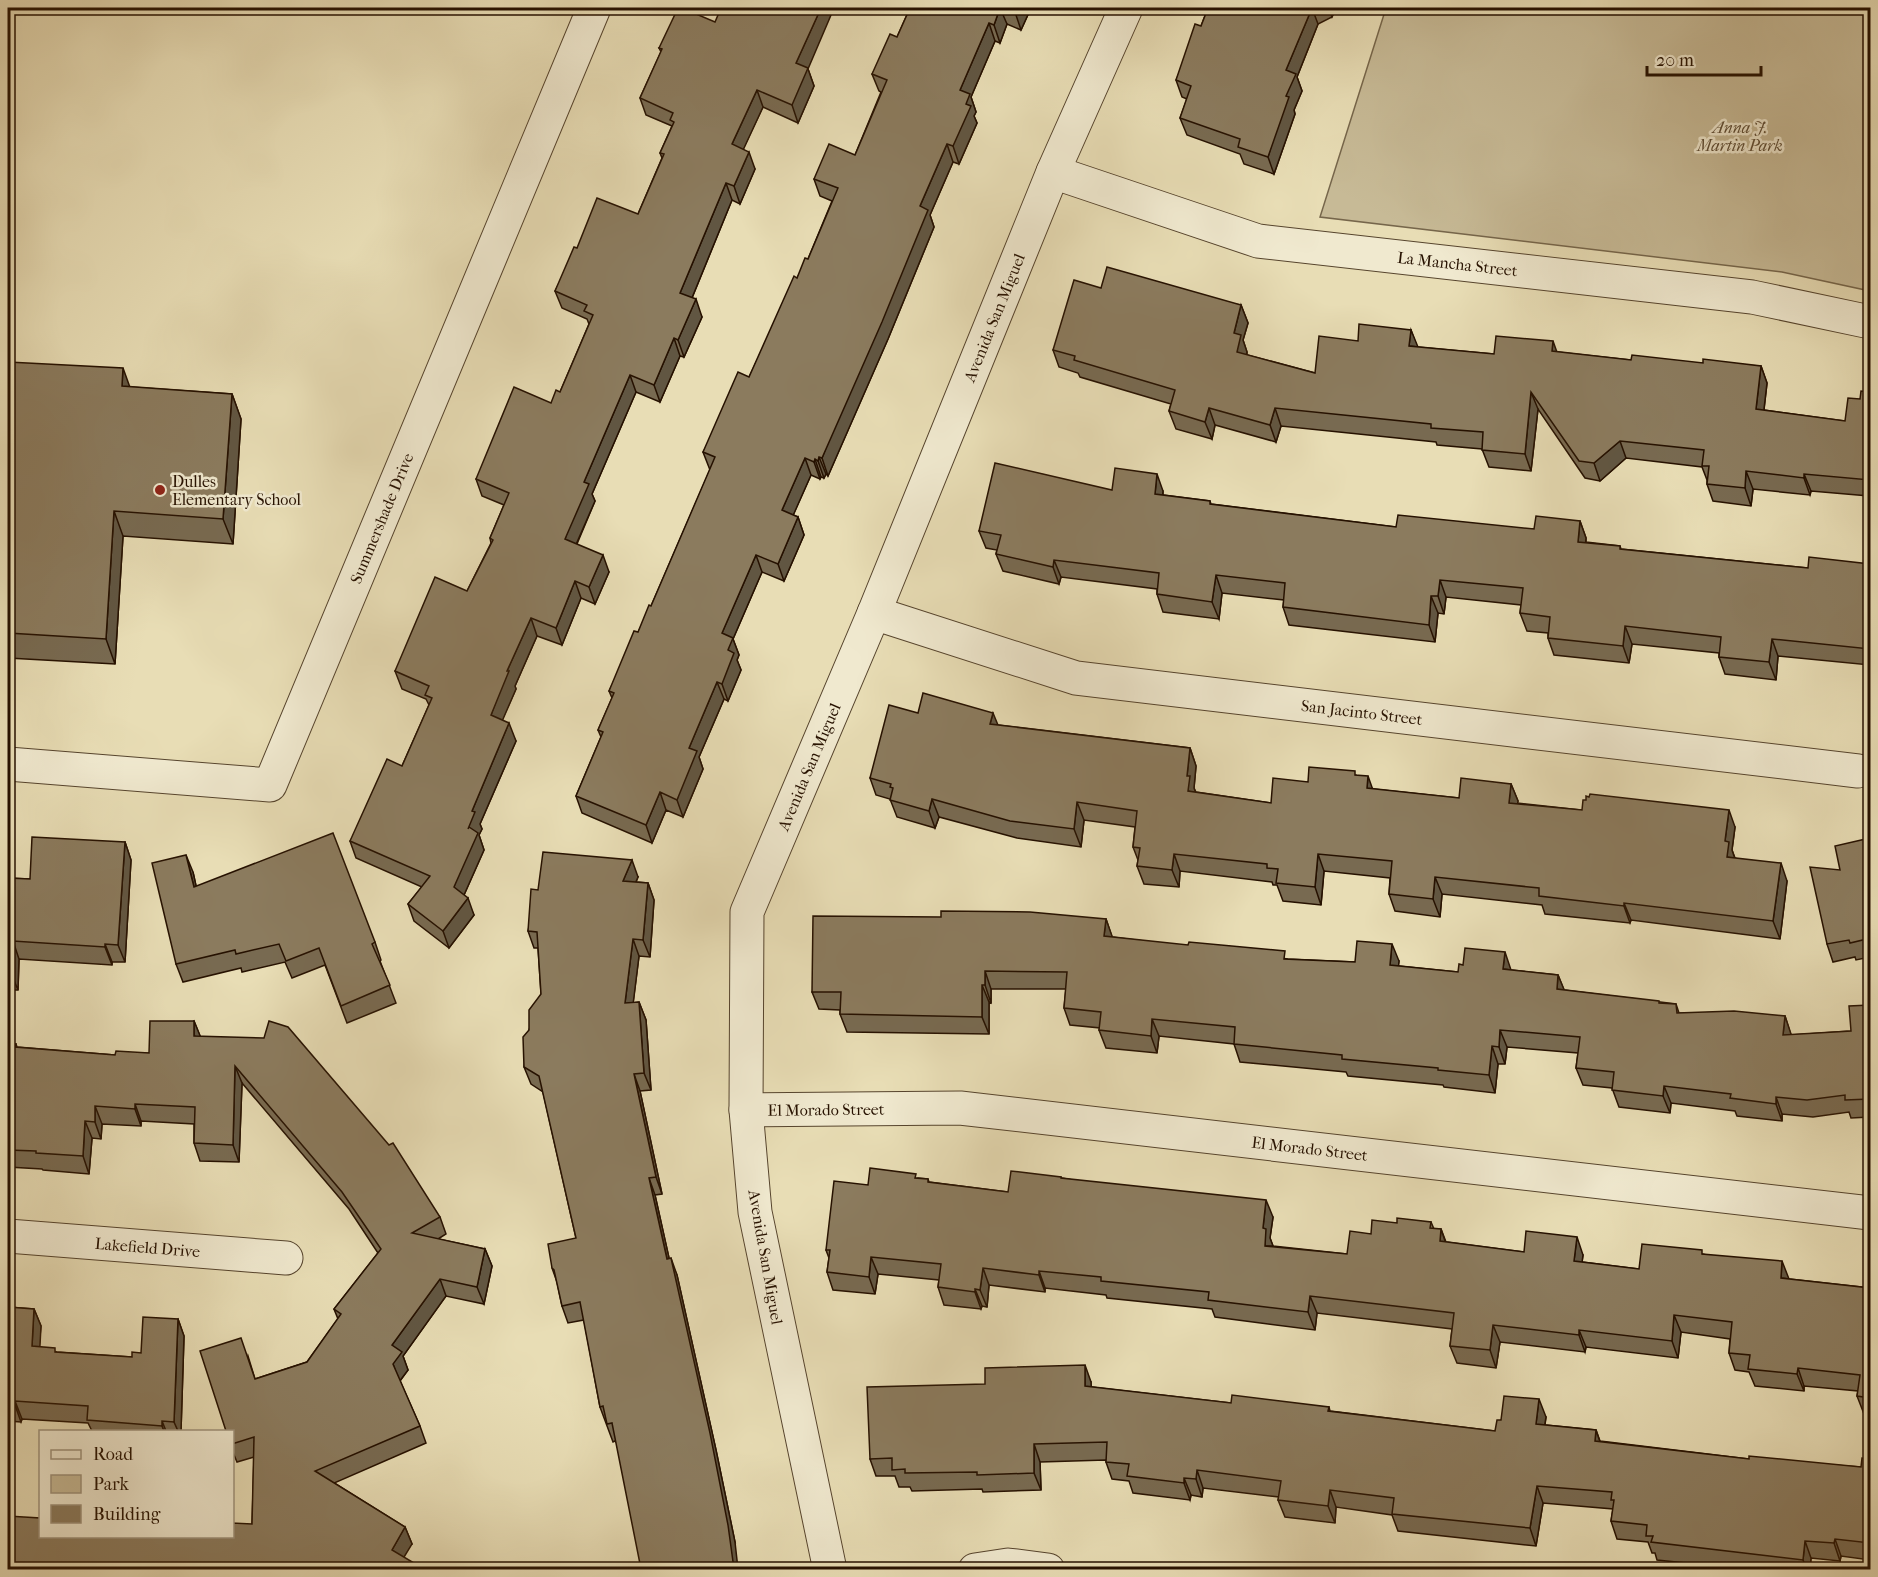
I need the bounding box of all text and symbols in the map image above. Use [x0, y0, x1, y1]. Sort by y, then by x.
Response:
scale bar [1647, 39, 1761, 77]
text: 20 m [1656, 50, 1694, 71]
park label: Anna J. Martin Park [1696, 118, 1783, 155]
street label: La Mancha Street [1396, 248, 1519, 280]
street label: Avenida San Miguel [960, 250, 1029, 386]
street label: Summershade Drive [346, 450, 417, 587]
place label: Dulles Elementary School [172, 472, 301, 509]
marker: Dulles Elementary School [153, 483, 167, 497]
street label: San Jacinto Street [1300, 696, 1424, 729]
street label: Avenida San Miguel [773, 700, 845, 835]
street label: El Morado Street [767, 1100, 885, 1120]
street label: El Morado Street [1250, 1133, 1369, 1165]
street label: Avenida San Miguel [744, 1187, 787, 1327]
street label: Lakefield Drive [94, 1234, 201, 1261]
legend [39, 1430, 234, 1538]
text: Road [93, 1444, 133, 1465]
text: Park [93, 1474, 130, 1495]
text: Building [93, 1504, 161, 1525]

